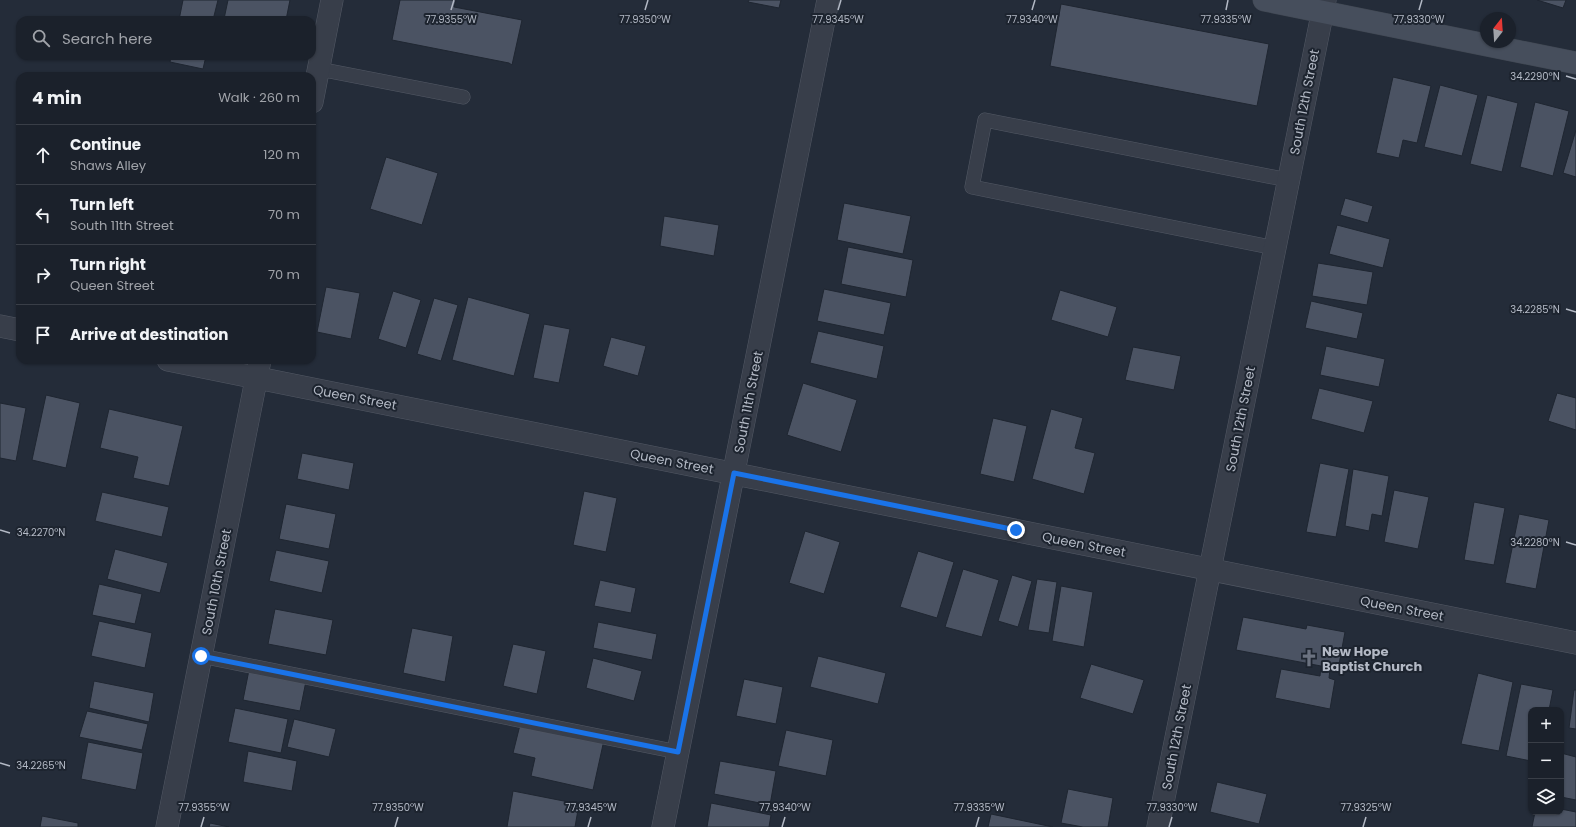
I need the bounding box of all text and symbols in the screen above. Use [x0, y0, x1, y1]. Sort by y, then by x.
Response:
text: 77.9355°W [425, 12, 477, 27]
text: 77.9350°W [619, 12, 671, 27]
text: 77.9345°W [812, 12, 864, 27]
text: 77.9340°W [1006, 12, 1058, 27]
text: 77.9335°W [1200, 12, 1252, 27]
text: 77.9330°W [1393, 12, 1445, 27]
north arrow [1480, 12, 1516, 48]
search box [16, 16, 316, 60]
icon: search [30, 27, 52, 49]
text: Search here [62, 28, 152, 49]
street label: South 12th Street [1285, 48, 1324, 156]
text: 34.2290°N [1510, 69, 1560, 84]
text: 4 min [32, 86, 82, 110]
text: Walk · 260 m [218, 88, 300, 107]
text: Continue [70, 134, 141, 155]
icon: ahead [32, 144, 54, 166]
text: 120 m [263, 145, 300, 164]
text: Shaws Alley [70, 156, 146, 175]
text: Turn left [70, 194, 134, 215]
icon: left [32, 204, 54, 226]
text: 70 m [268, 205, 300, 224]
text: South 11th Street [70, 216, 174, 235]
text: Turn right [70, 254, 146, 275]
icon: right [32, 264, 54, 286]
text: 70 m [268, 265, 300, 284]
text: Queen Street [70, 276, 155, 295]
text: 34.2285°N [1510, 302, 1560, 317]
icon: arrive [32, 324, 54, 346]
text: Arrive at destination [70, 324, 228, 345]
street label: South 11th Street [729, 349, 768, 455]
street label: South 12th Street [1221, 365, 1260, 473]
street label: Queen Street [312, 380, 398, 415]
street label: Queen Street [629, 444, 715, 479]
route end [1007, 521, 1025, 539]
text: 34.2270°N [17, 525, 65, 540]
street label: South 10th Street [197, 527, 236, 637]
street label: Queen Street [1041, 527, 1127, 562]
text: 34.2280°N [1510, 535, 1560, 550]
street label: Queen Street [1359, 591, 1445, 626]
place label: New Hope Baptist Church [1322, 642, 1422, 676]
route start [192, 647, 210, 665]
church icon: New Hope Baptist Church [1299, 648, 1319, 668]
street label: South 12th Street [1157, 683, 1196, 791]
map controls [1528, 707, 1564, 815]
button: + [1528, 707, 1564, 743]
button: − [1528, 743, 1564, 779]
text: 34.2265°N [16, 758, 66, 773]
button: layers [1528, 779, 1564, 815]
text: 77.9355°W [178, 800, 230, 815]
text: 77.9350°W [372, 800, 424, 815]
text: 77.9345°W [565, 800, 617, 815]
text: 77.9340°W [759, 800, 811, 815]
text: 77.9335°W [953, 800, 1005, 815]
text: 77.9330°W [1146, 800, 1198, 815]
text: 77.9325°W [1340, 800, 1392, 815]

